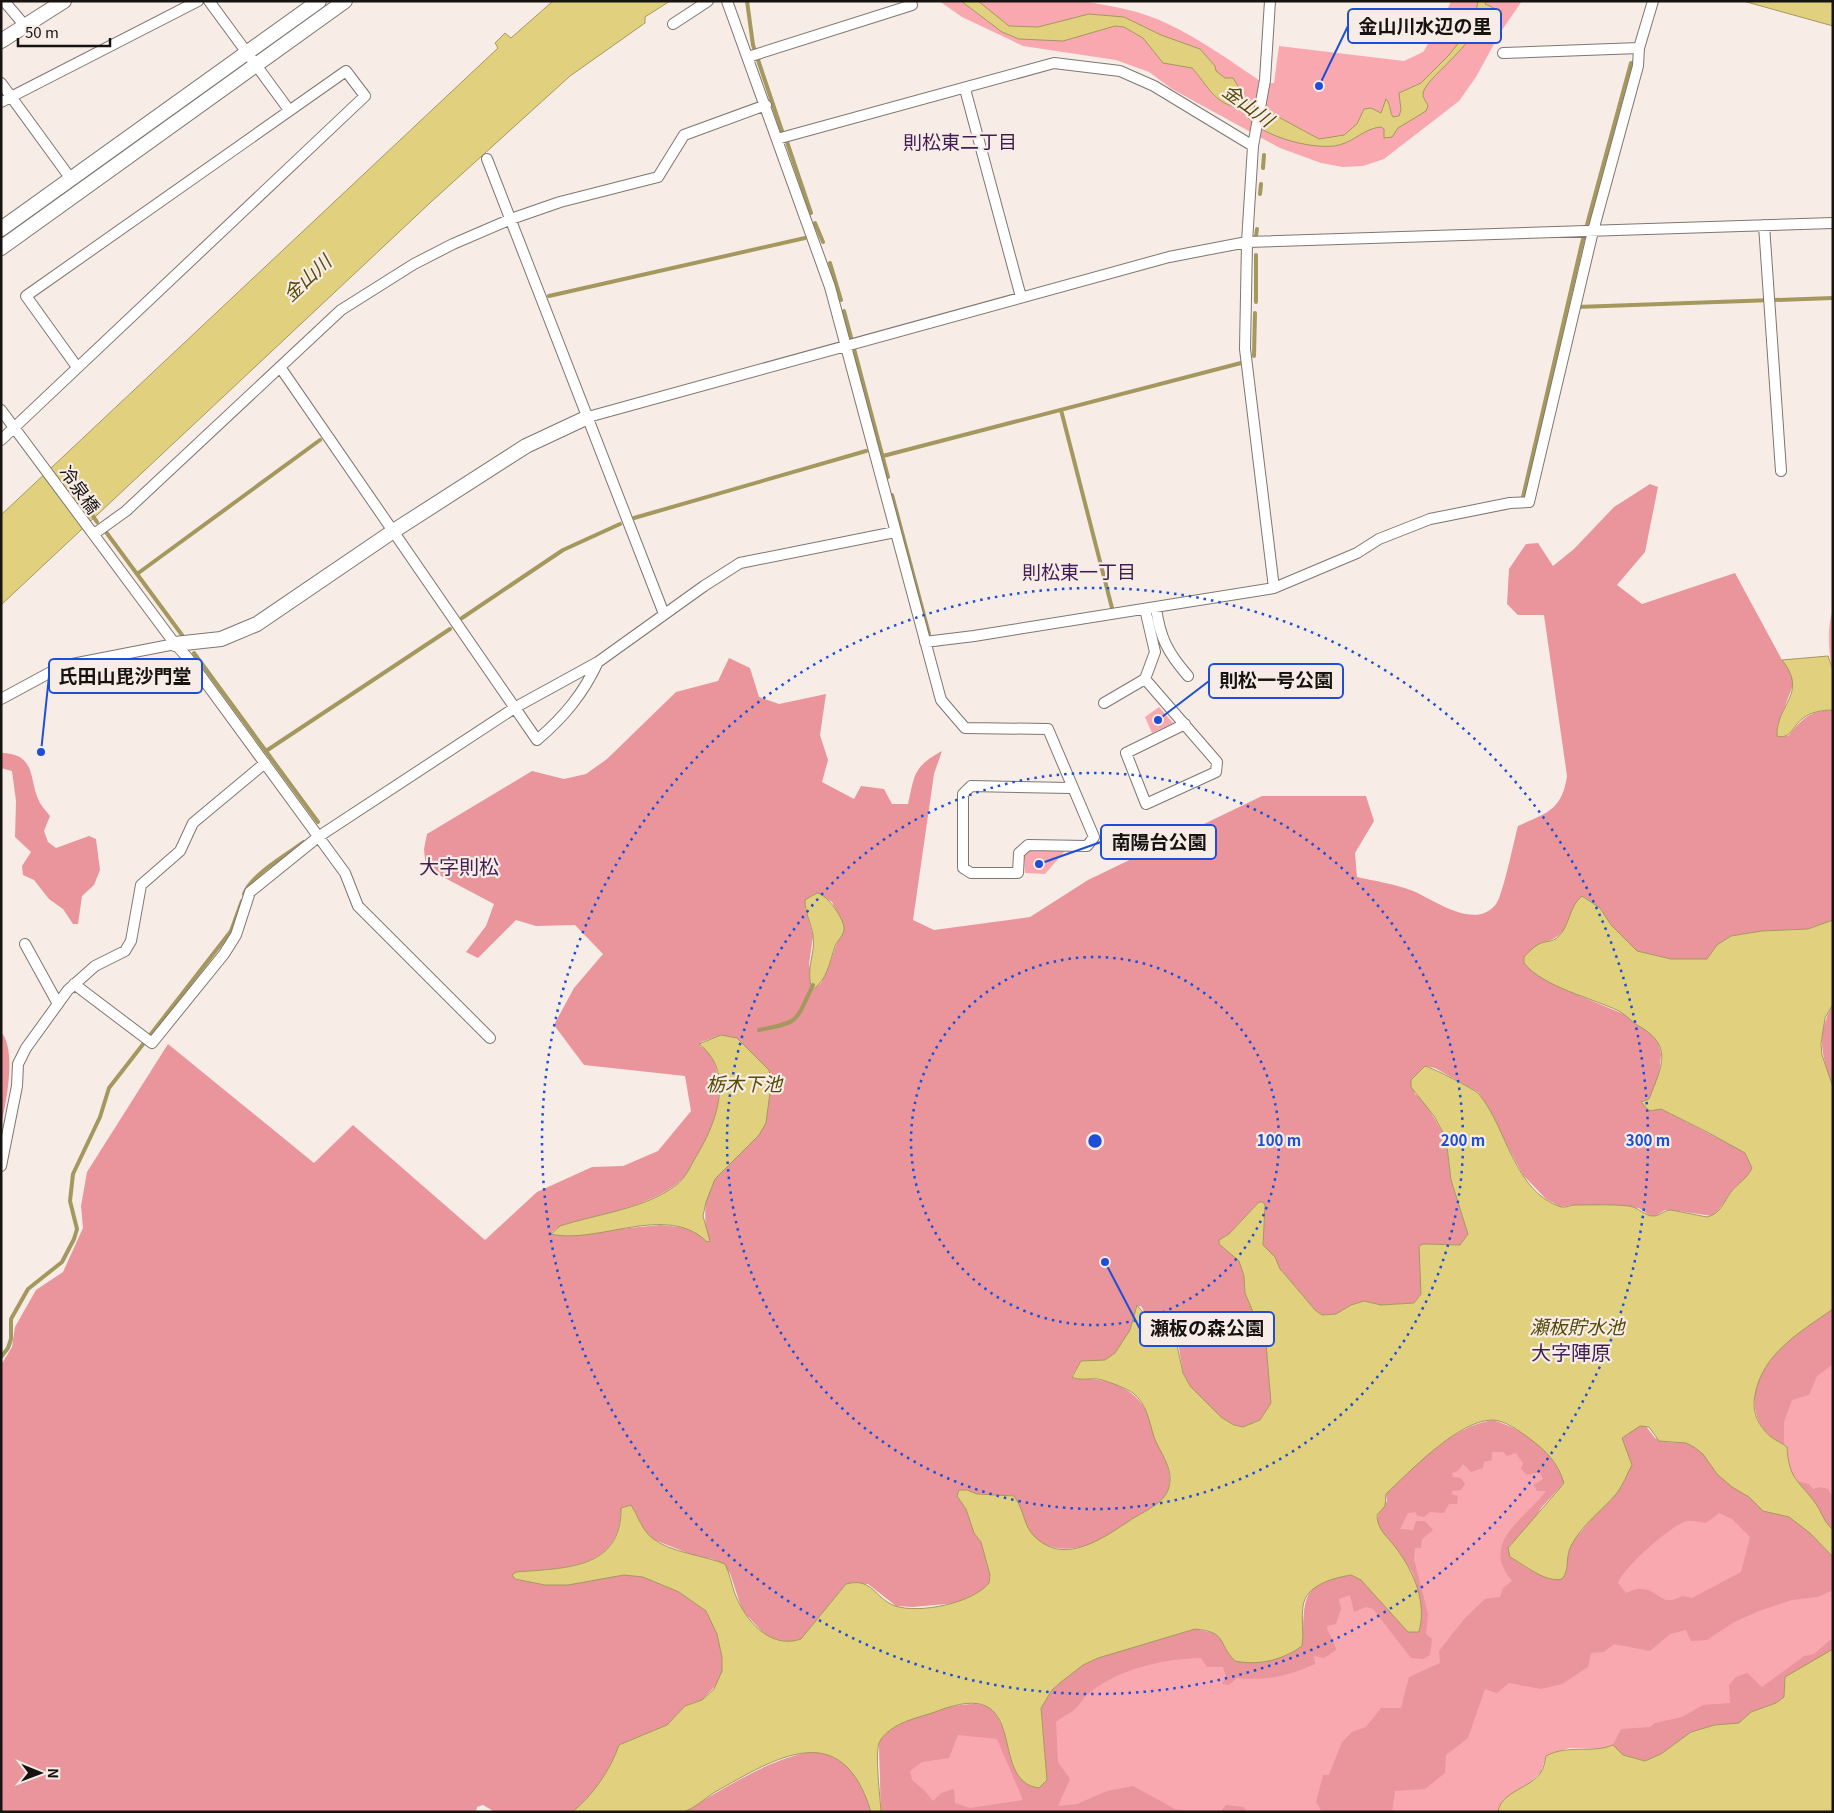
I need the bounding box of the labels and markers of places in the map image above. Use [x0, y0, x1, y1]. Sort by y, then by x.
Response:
callout: 金山川水辺の里 [1348, 9, 1501, 43]
callout: 氏田山毘沙門堂 [49, 659, 202, 693]
callout: 則松一号公園 [1209, 664, 1343, 698]
callout: 南陽台公園 [1101, 825, 1216, 859]
centre of rings [1086, 1132, 1104, 1150]
callout: 瀬板の森公園 [1140, 1312, 1274, 1346]

